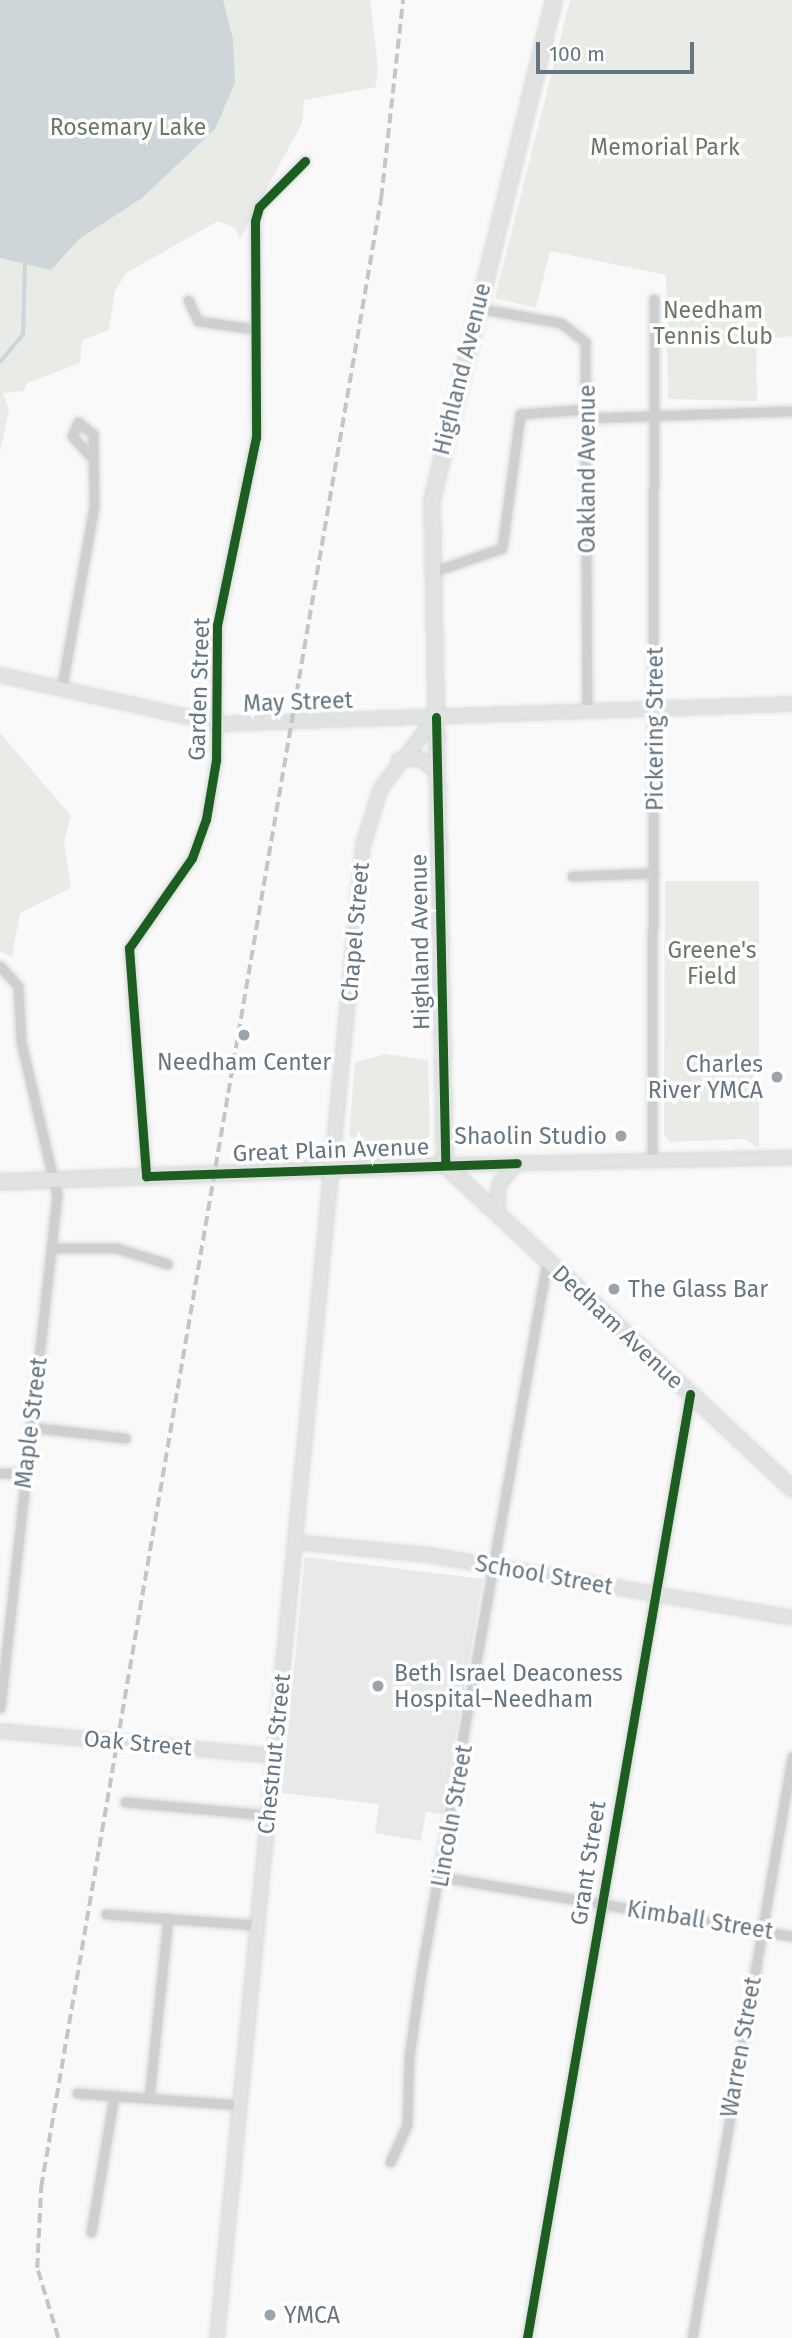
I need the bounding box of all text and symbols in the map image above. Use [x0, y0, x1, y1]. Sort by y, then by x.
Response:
scale bar [540, 28, 698, 72]
text: 100 m [549, 41, 605, 67]
park label: Rosemary Lake [50, 113, 206, 141]
park label: Memorial Park [590, 133, 740, 161]
street label: Highland Avenue [427, 280, 497, 458]
park label: Needham Tennis Club [653, 296, 773, 350]
street label: Oakland Avenue [573, 385, 601, 553]
street label: Garden Street [183, 617, 215, 761]
street label: Pickering Street [641, 647, 669, 811]
street label: May Street [243, 686, 353, 718]
street label: Highland Avenue [405, 854, 435, 1030]
street label: Chapel Street [335, 861, 375, 1003]
park label: Greene's Field [667, 936, 757, 990]
marker: Needham Center [234, 1025, 254, 1045]
place label: Needham Center [157, 1048, 331, 1076]
place label: Charles River YMCA [648, 1050, 763, 1104]
marker: Charles River YMCA [769, 1069, 785, 1085]
place label: Shaolin Studio [454, 1122, 607, 1150]
marker: Shaolin Studio [613, 1128, 629, 1144]
street label: Great Plain Avenue [232, 1133, 430, 1167]
street label: Dedham Avenue [547, 1259, 689, 1395]
place label: The Glass Bar [628, 1275, 768, 1303]
marker: The Glass Bar [606, 1281, 622, 1297]
street label: Maple Street [9, 1356, 53, 1490]
street label: School Street [473, 1549, 615, 1601]
place label: Beth Israel Deaconess Hospital–Needham [394, 1659, 623, 1713]
street label: Chestnut Street [252, 1672, 296, 1836]
marker: Beth Israel Deaconess Hospital–Needham [368, 1676, 388, 1696]
street label: Oak Street [83, 1725, 193, 1761]
street label: Lincoln Street [426, 1743, 478, 1889]
street label: Grant Street [565, 1799, 611, 1927]
street label: Kimball Street [625, 1895, 775, 1945]
street label: Warren Street [715, 1974, 767, 2120]
place label: YMCA [284, 2301, 340, 2329]
marker: YMCA [262, 2307, 278, 2323]

